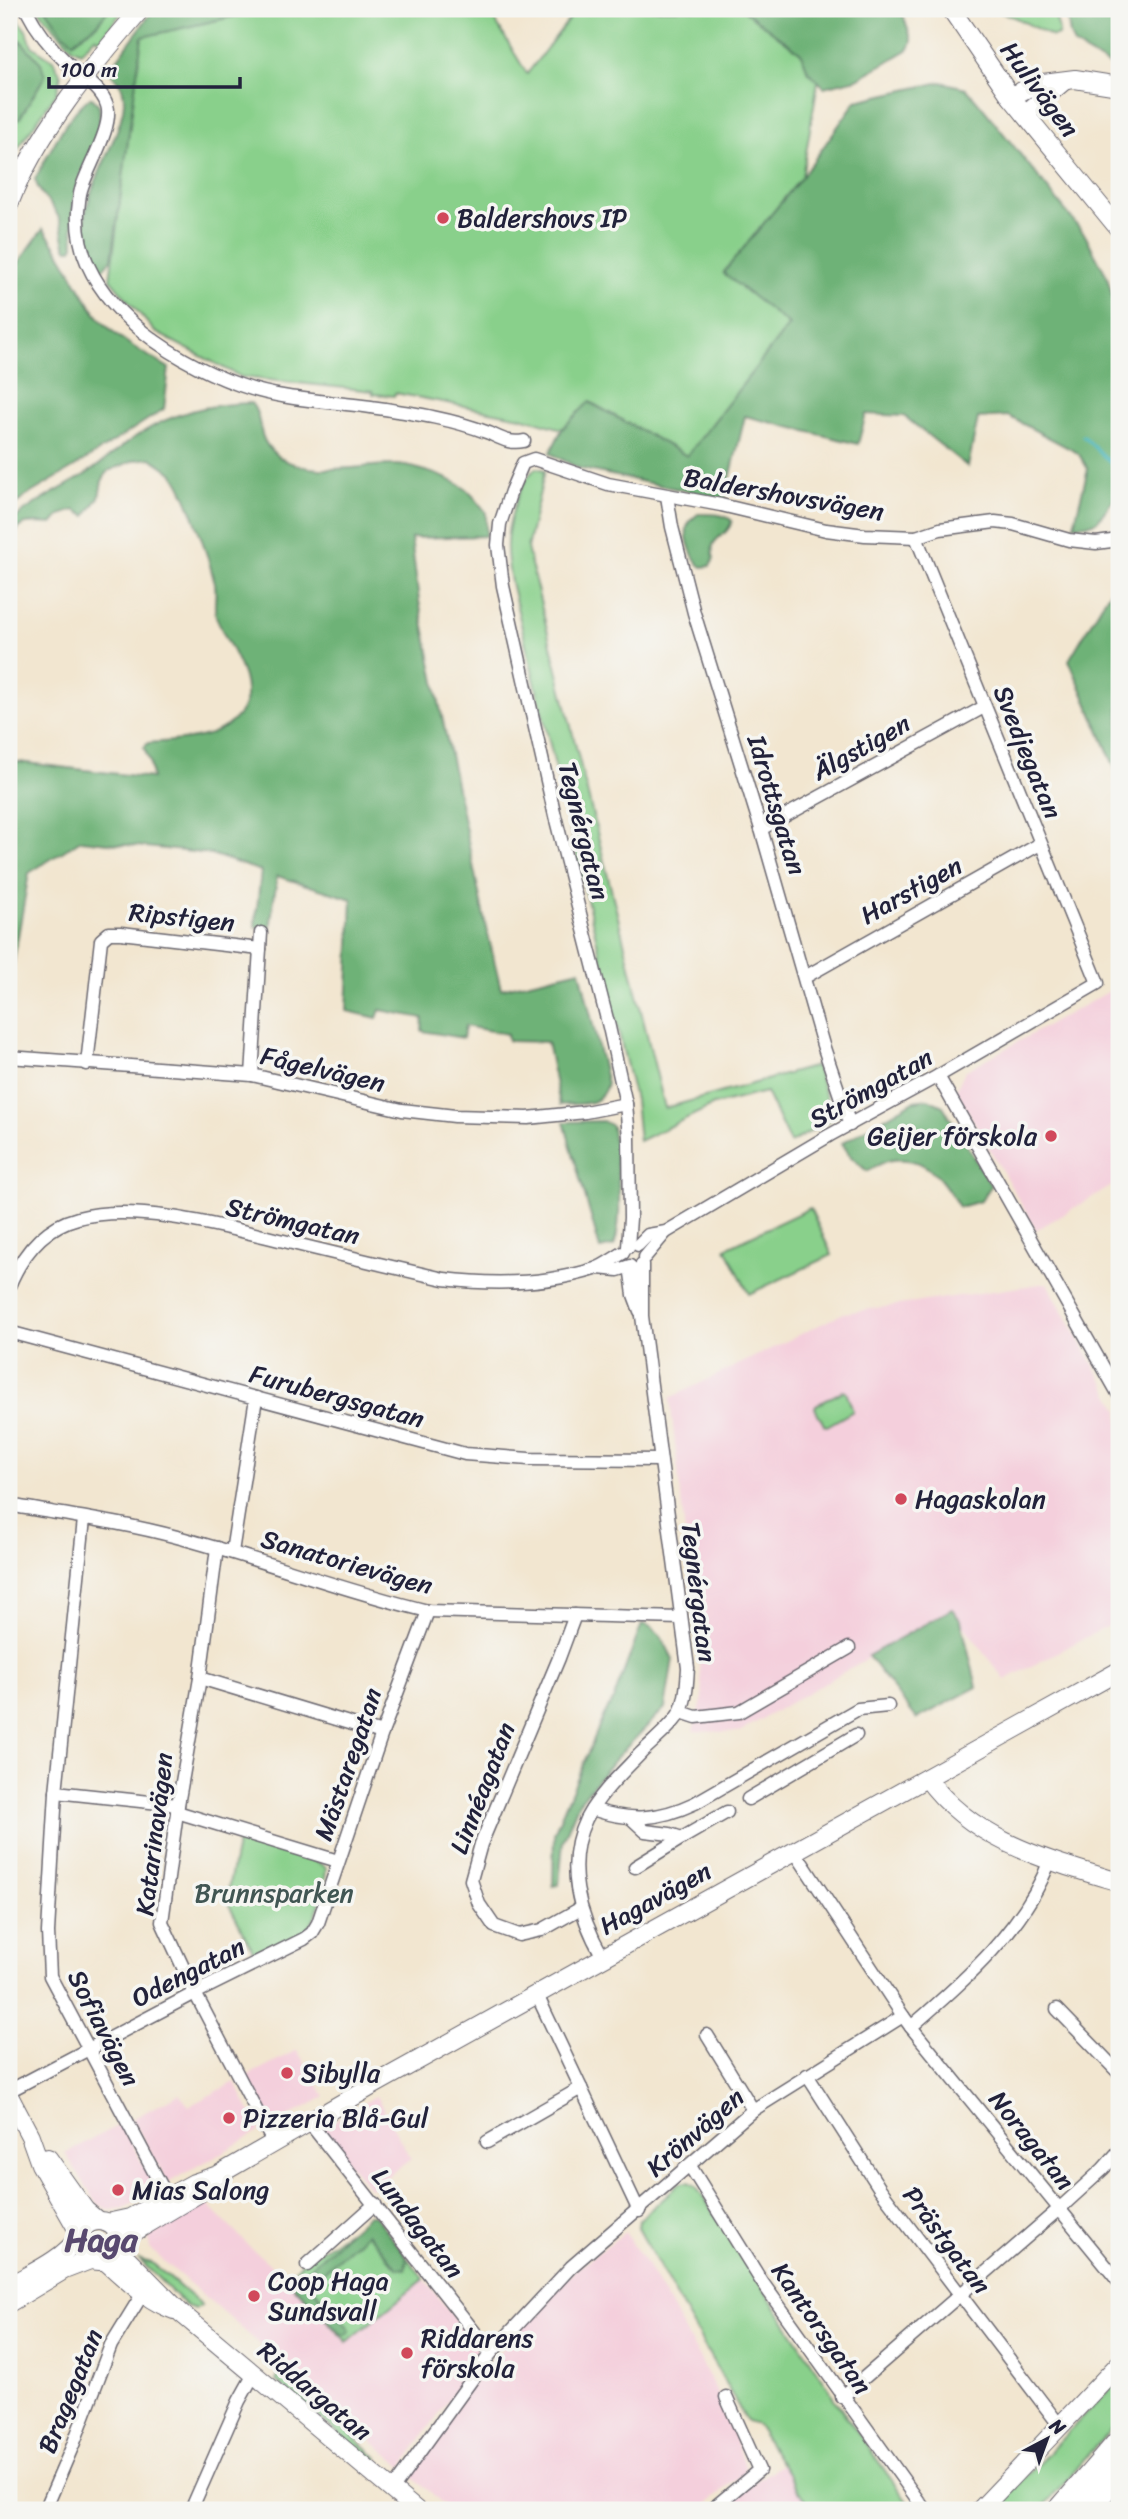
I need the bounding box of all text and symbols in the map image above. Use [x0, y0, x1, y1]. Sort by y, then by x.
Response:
street label: Hulivägen [988, 31, 1092, 147]
scale bar [49, 46, 240, 90]
text: 100 m [60, 51, 117, 89]
place label: Baldershovs IP [457, 195, 627, 241]
marker: Baldershovs IP [435, 210, 451, 226]
street label: Baldershovsvägen [680, 454, 888, 534]
street label: Svedjegatan [980, 678, 1076, 826]
street label: Älgstigen [802, 701, 919, 794]
street label: Idrottsgatan [734, 728, 820, 881]
street label: Tegnérgatan [545, 757, 623, 905]
street label: Harstigen [851, 843, 971, 937]
street label: Ripstigen [127, 889, 237, 945]
street label: Fågelvägen [256, 1032, 390, 1106]
street label: Strömgatan [800, 1035, 942, 1141]
place label: Geijer förskola [867, 1113, 1038, 1159]
marker: Geijer förskola [1043, 1128, 1059, 1144]
street label: Strömgatan [221, 1183, 365, 1259]
street label: Furubergsgatan [244, 1351, 430, 1441]
place label: Hagaskolan [915, 1476, 1046, 1522]
marker: Hagaskolan [893, 1491, 909, 1507]
street label: Sanatorievägen [256, 1516, 438, 1608]
street label: Tegnérgatan [668, 1519, 730, 1665]
street label: Mästaregatan [300, 1681, 396, 1847]
street label: Linnéagatan [436, 1715, 528, 1861]
street label: Katarinavägen [121, 1750, 187, 1918]
street label: Hagavägen [590, 1848, 720, 1948]
park label: Brunnsparken [195, 1870, 353, 1916]
street label: Odengatan [123, 1924, 253, 2020]
street label: Sofiavägen [55, 1961, 153, 2095]
place label: Sibylla [301, 2050, 381, 2096]
marker: Sibylla [279, 2065, 295, 2081]
street label: Krönvägen [635, 2075, 755, 2189]
street label: Noragatan [977, 2079, 1087, 2201]
place label: Pizzeria Blå-Gul [243, 2095, 429, 2141]
marker: Pizzeria Blå-Gul [221, 2110, 237, 2126]
street label: Lundagatan [359, 2157, 477, 2289]
place label: Mias Salong [132, 2167, 269, 2213]
street label: Prästgatan [891, 2176, 1003, 2304]
marker: Mias Salong [110, 2182, 126, 2198]
district label: Haga [64, 2211, 139, 2269]
street label: Kantorsgatan [759, 2252, 885, 2404]
place label: Coop Haga Sundsvall [268, 2258, 389, 2334]
marker: Coop Haga Sundsvall [246, 2288, 262, 2304]
place label: Riddarens förskola [421, 2315, 534, 2391]
street label: Bragegatan [24, 2322, 116, 2460]
street label: Riddargatan [247, 2329, 383, 2453]
marker: Riddarens förskola [399, 2345, 415, 2361]
north arrow [1012, 2404, 1082, 2474]
text: N [1041, 2409, 1074, 2444]

